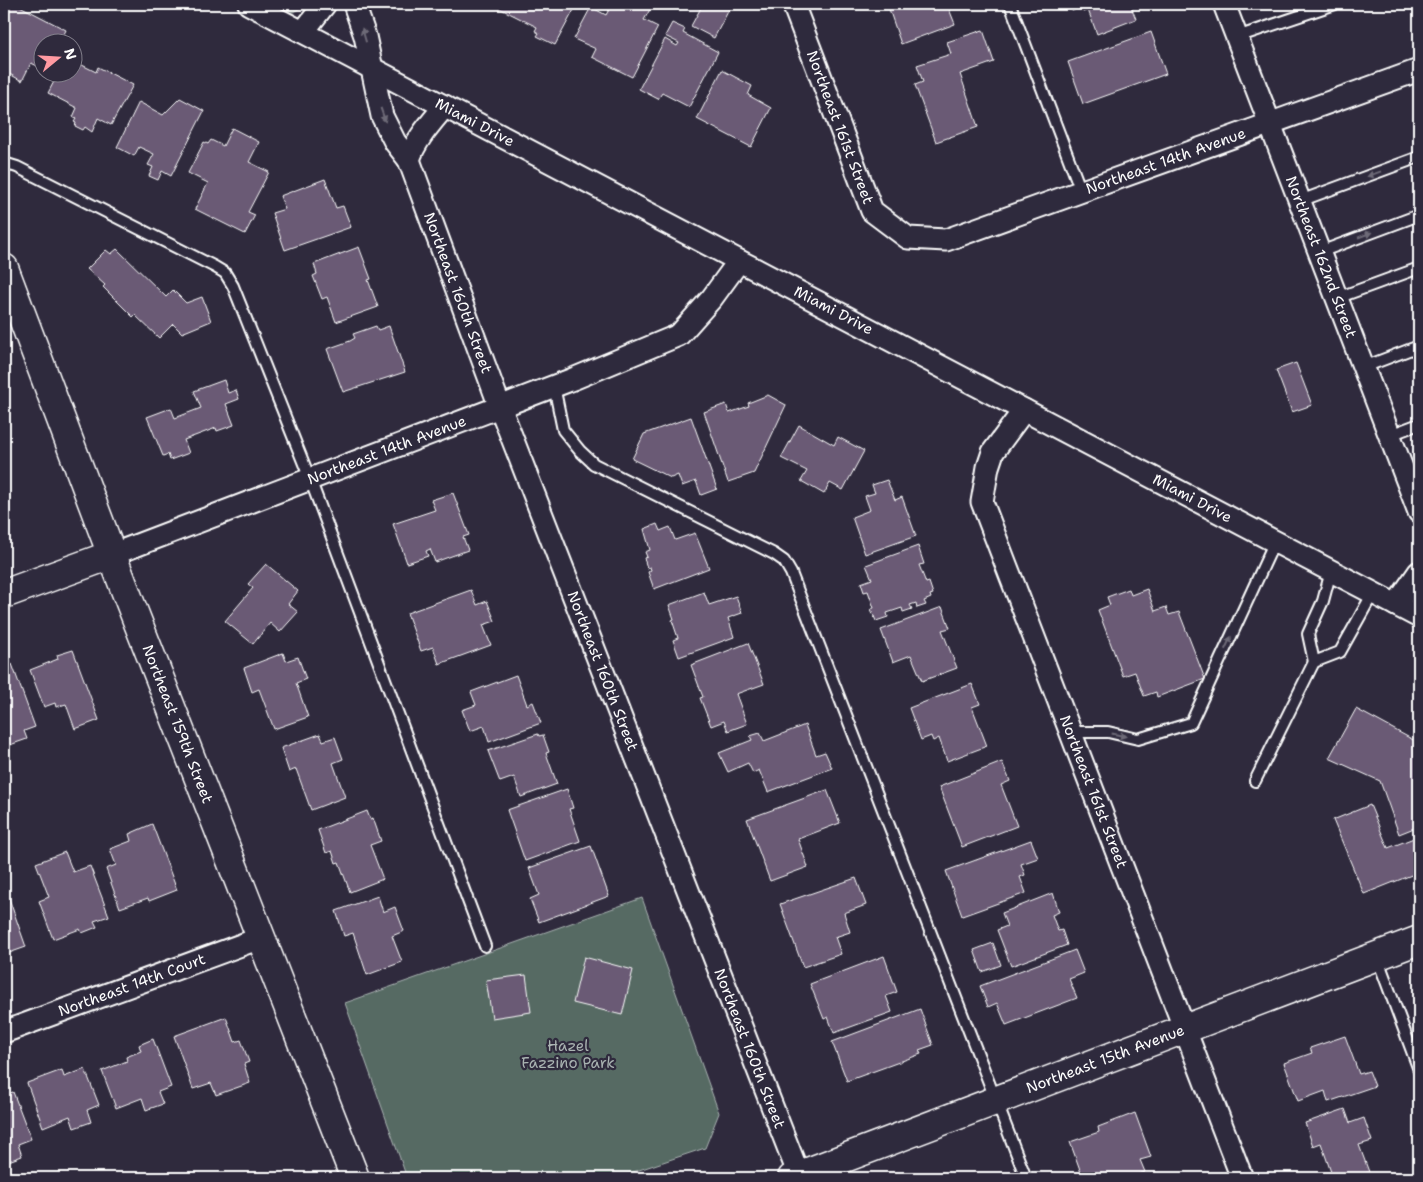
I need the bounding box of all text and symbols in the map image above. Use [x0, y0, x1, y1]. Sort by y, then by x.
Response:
one-way arrow [359, 27, 367, 42]
north arrow [32, 32, 82, 82]
text: N [60, 46, 81, 62]
street label: Northeast 161st Street [802, 48, 878, 207]
street label: Miami Drive [432, 93, 518, 151]
one-way arrow [380, 107, 387, 122]
street label: Northeast 14th Avenue [1083, 123, 1248, 199]
one-way arrow [1366, 171, 1381, 178]
street label: Northeast 162nd Street [1281, 173, 1361, 341]
street label: Northeast 160th Street [419, 209, 497, 376]
one-way arrow [1358, 231, 1373, 239]
street label: Miami Drive [791, 281, 877, 339]
street label: Northeast 14th Avenue [304, 411, 469, 489]
street label: Miami Drive [1149, 469, 1235, 527]
street label: Northeast 160th Street [563, 588, 643, 754]
one-way arrow [1224, 636, 1232, 650]
street label: Northeast 159th Street [138, 642, 218, 806]
street label: Northeast 161st Street [1055, 712, 1132, 871]
one-way arrow [1112, 731, 1127, 739]
street label: Northeast 14th Court [55, 949, 208, 1021]
street label: Northeast 160th Street [709, 965, 790, 1131]
street label: Northeast 15th Avenue [1023, 1020, 1187, 1098]
park label: Hazel Fazzino Park [521, 1036, 615, 1073]

